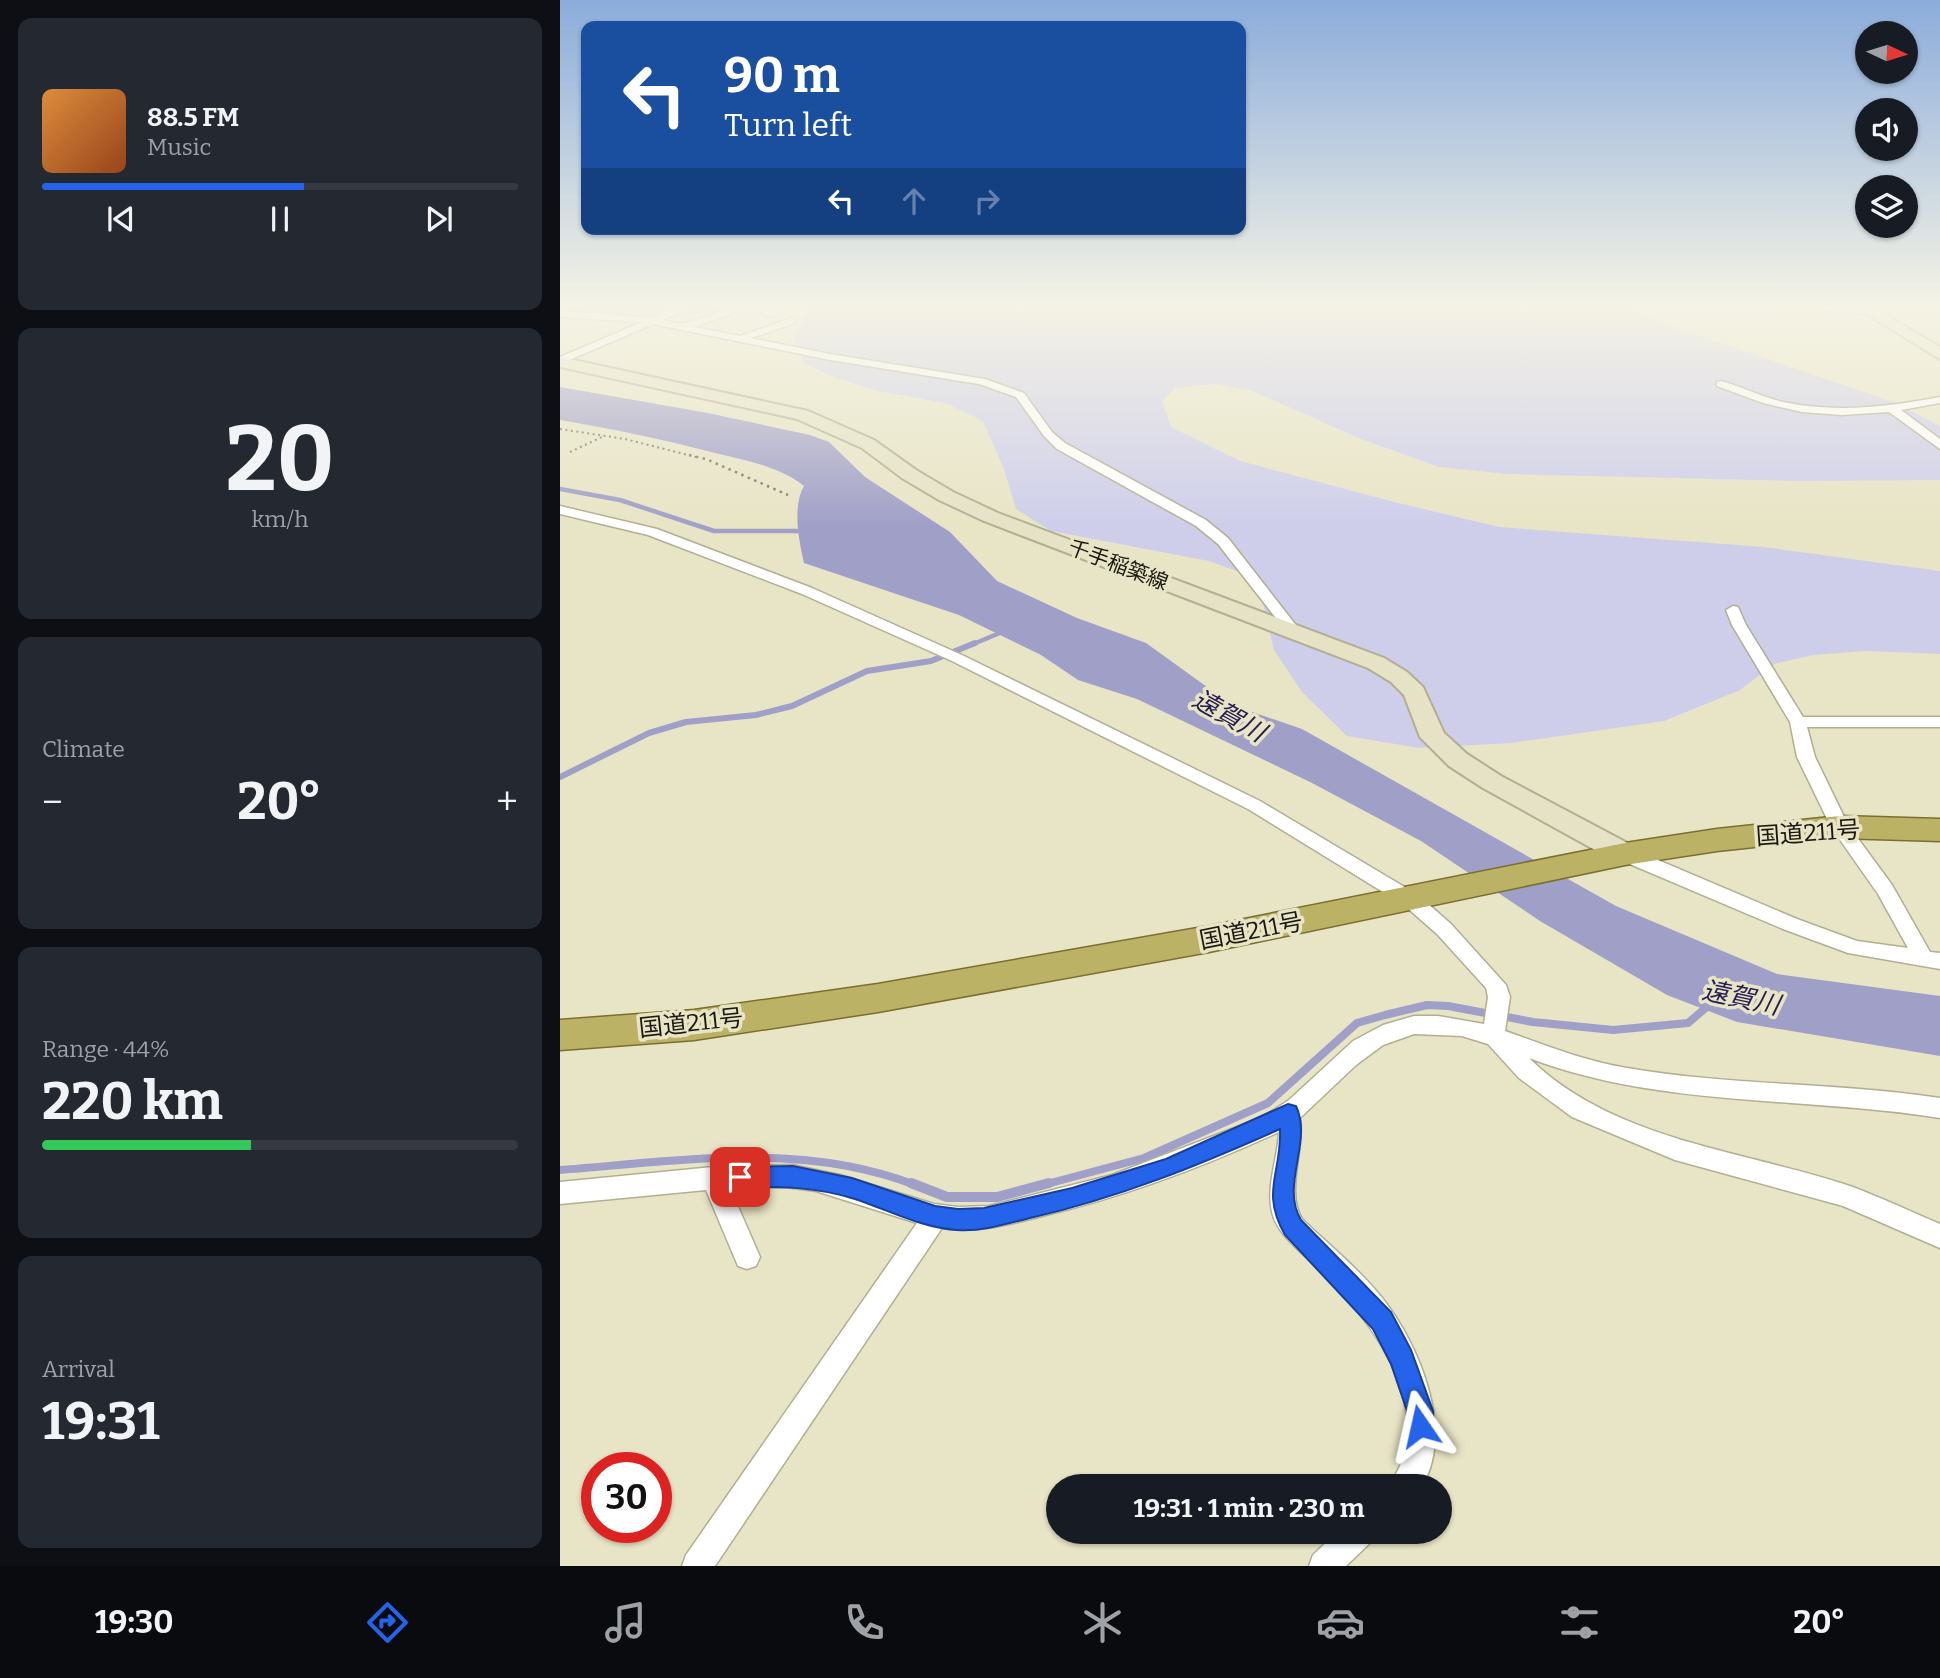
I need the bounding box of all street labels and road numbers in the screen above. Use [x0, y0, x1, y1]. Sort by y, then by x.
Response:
street label: 千手稲築線 [1064, 534, 1172, 596]
street label: 国道211号 [1755, 815, 1861, 851]
street label: 国道211号 [1197, 907, 1305, 955]
street label: 国道211号 [638, 1004, 744, 1042]

